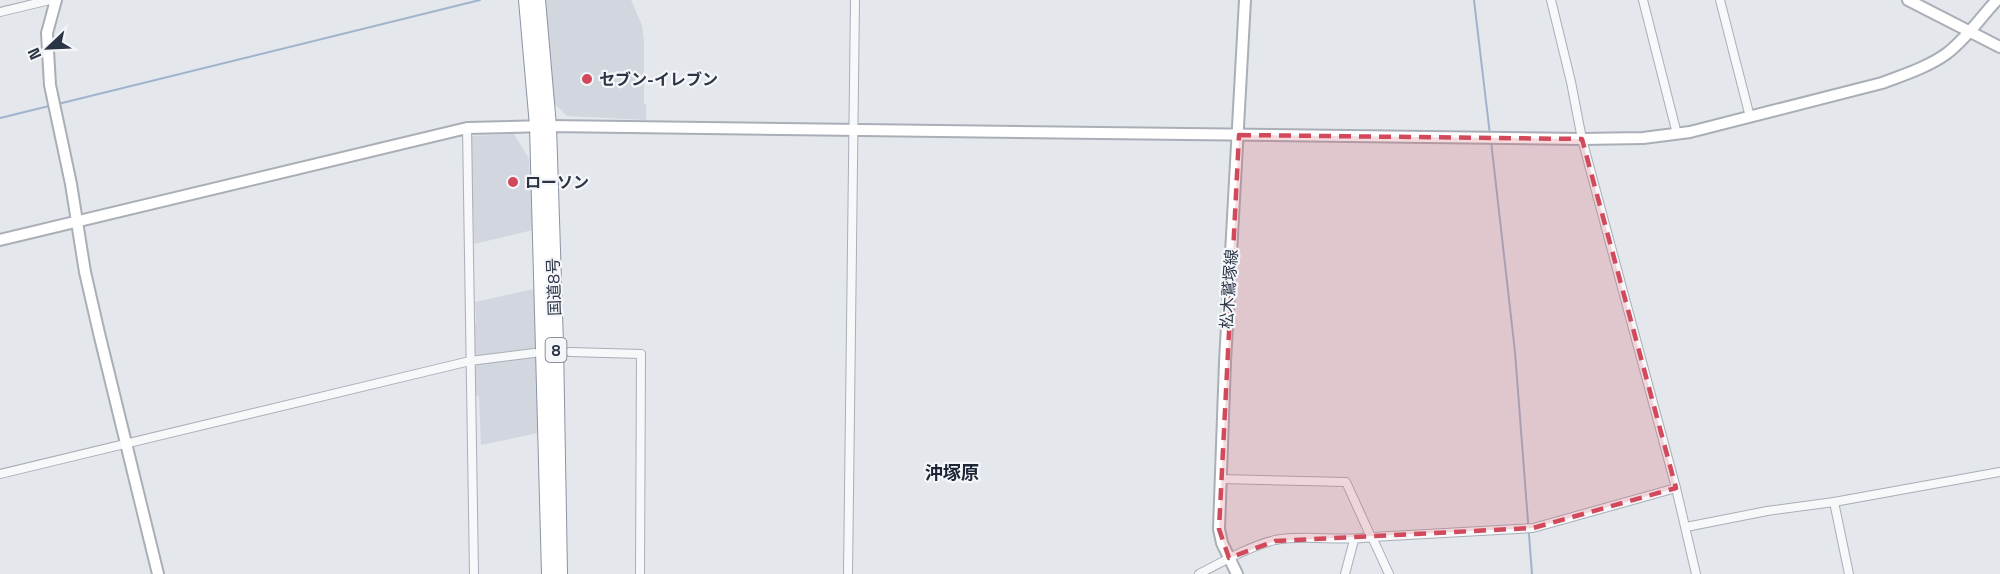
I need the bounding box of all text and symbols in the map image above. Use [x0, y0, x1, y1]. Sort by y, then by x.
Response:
north arrow [18, 18, 78, 78]
text: N [23, 45, 46, 63]
place label: セブン-イレブン [599, 69, 718, 90]
marker: セブン-イレブン [580, 72, 594, 86]
place label: ローソン [525, 172, 589, 193]
marker: ローソン [506, 175, 520, 189]
street label: 松木鷲塚線 [1216, 248, 1242, 330]
street label: 国道8号 [542, 258, 566, 316]
road number: 8 [546, 338, 566, 362]
district label: 沖塚原 [925, 461, 979, 484]

